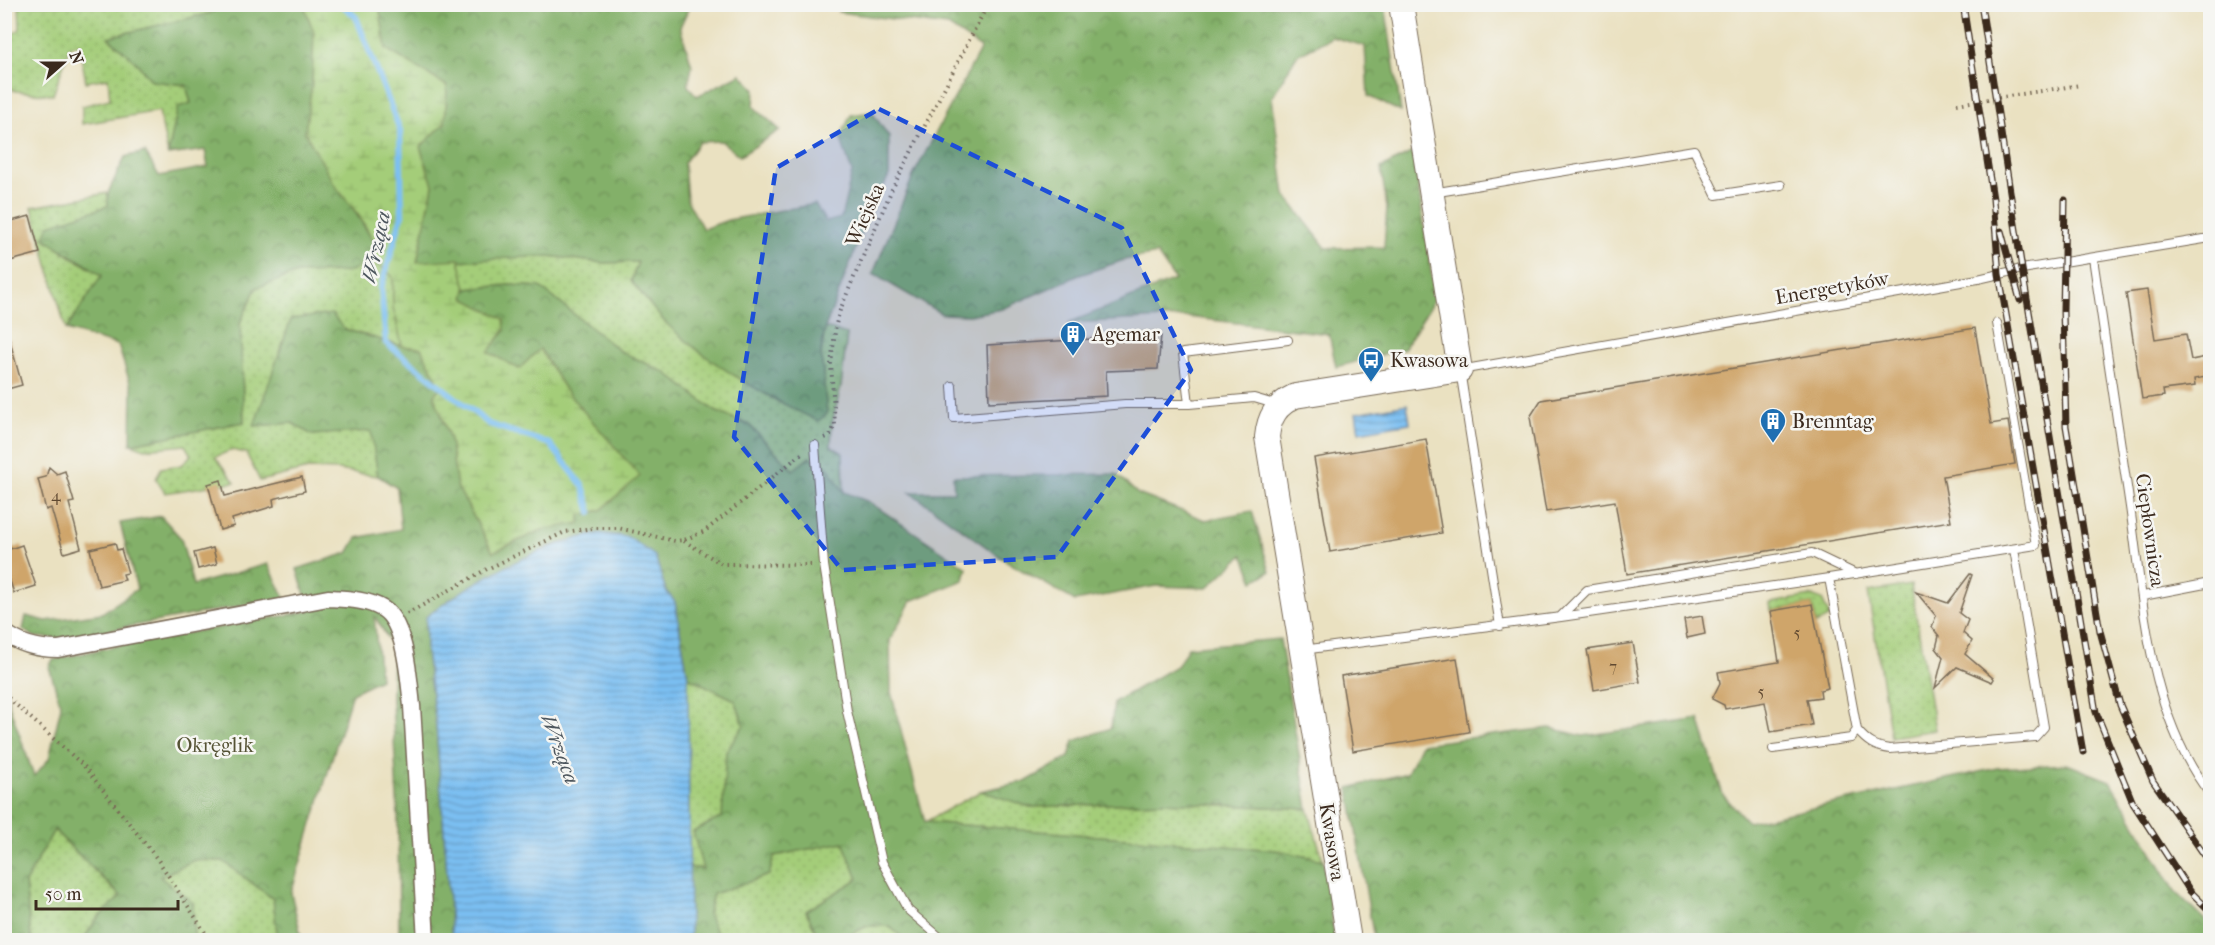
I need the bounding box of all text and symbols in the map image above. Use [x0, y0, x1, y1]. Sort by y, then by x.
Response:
north arrow [33, 33, 93, 93]
text: N [65, 49, 88, 68]
street label: Wiejska [840, 179, 889, 251]
water label: Wrząca [357, 209, 395, 285]
street label: Energetyków [1773, 267, 1892, 309]
building icon: Agemar [1058, 319, 1088, 357]
place label: Agemar [1091, 323, 1160, 346]
bus stop icon: Kwasowa [1356, 345, 1386, 383]
place label: Kwasowa [1390, 349, 1469, 372]
building icon: Brenntag [1758, 406, 1788, 444]
place label: Brenntag [1792, 410, 1874, 433]
street label: Ciepłownicza [2131, 472, 2169, 589]
house number: 4 [51, 486, 61, 505]
house number: 5 [1794, 623, 1801, 642]
house number: 7 [1609, 657, 1617, 676]
house number: 5 [1758, 682, 1765, 701]
water label: Wrząca [536, 711, 584, 787]
park label: Okręglik [177, 734, 254, 757]
street label: Kwasowa [1315, 802, 1350, 883]
scale bar [36, 873, 178, 911]
text: 50 m [45, 884, 82, 905]

